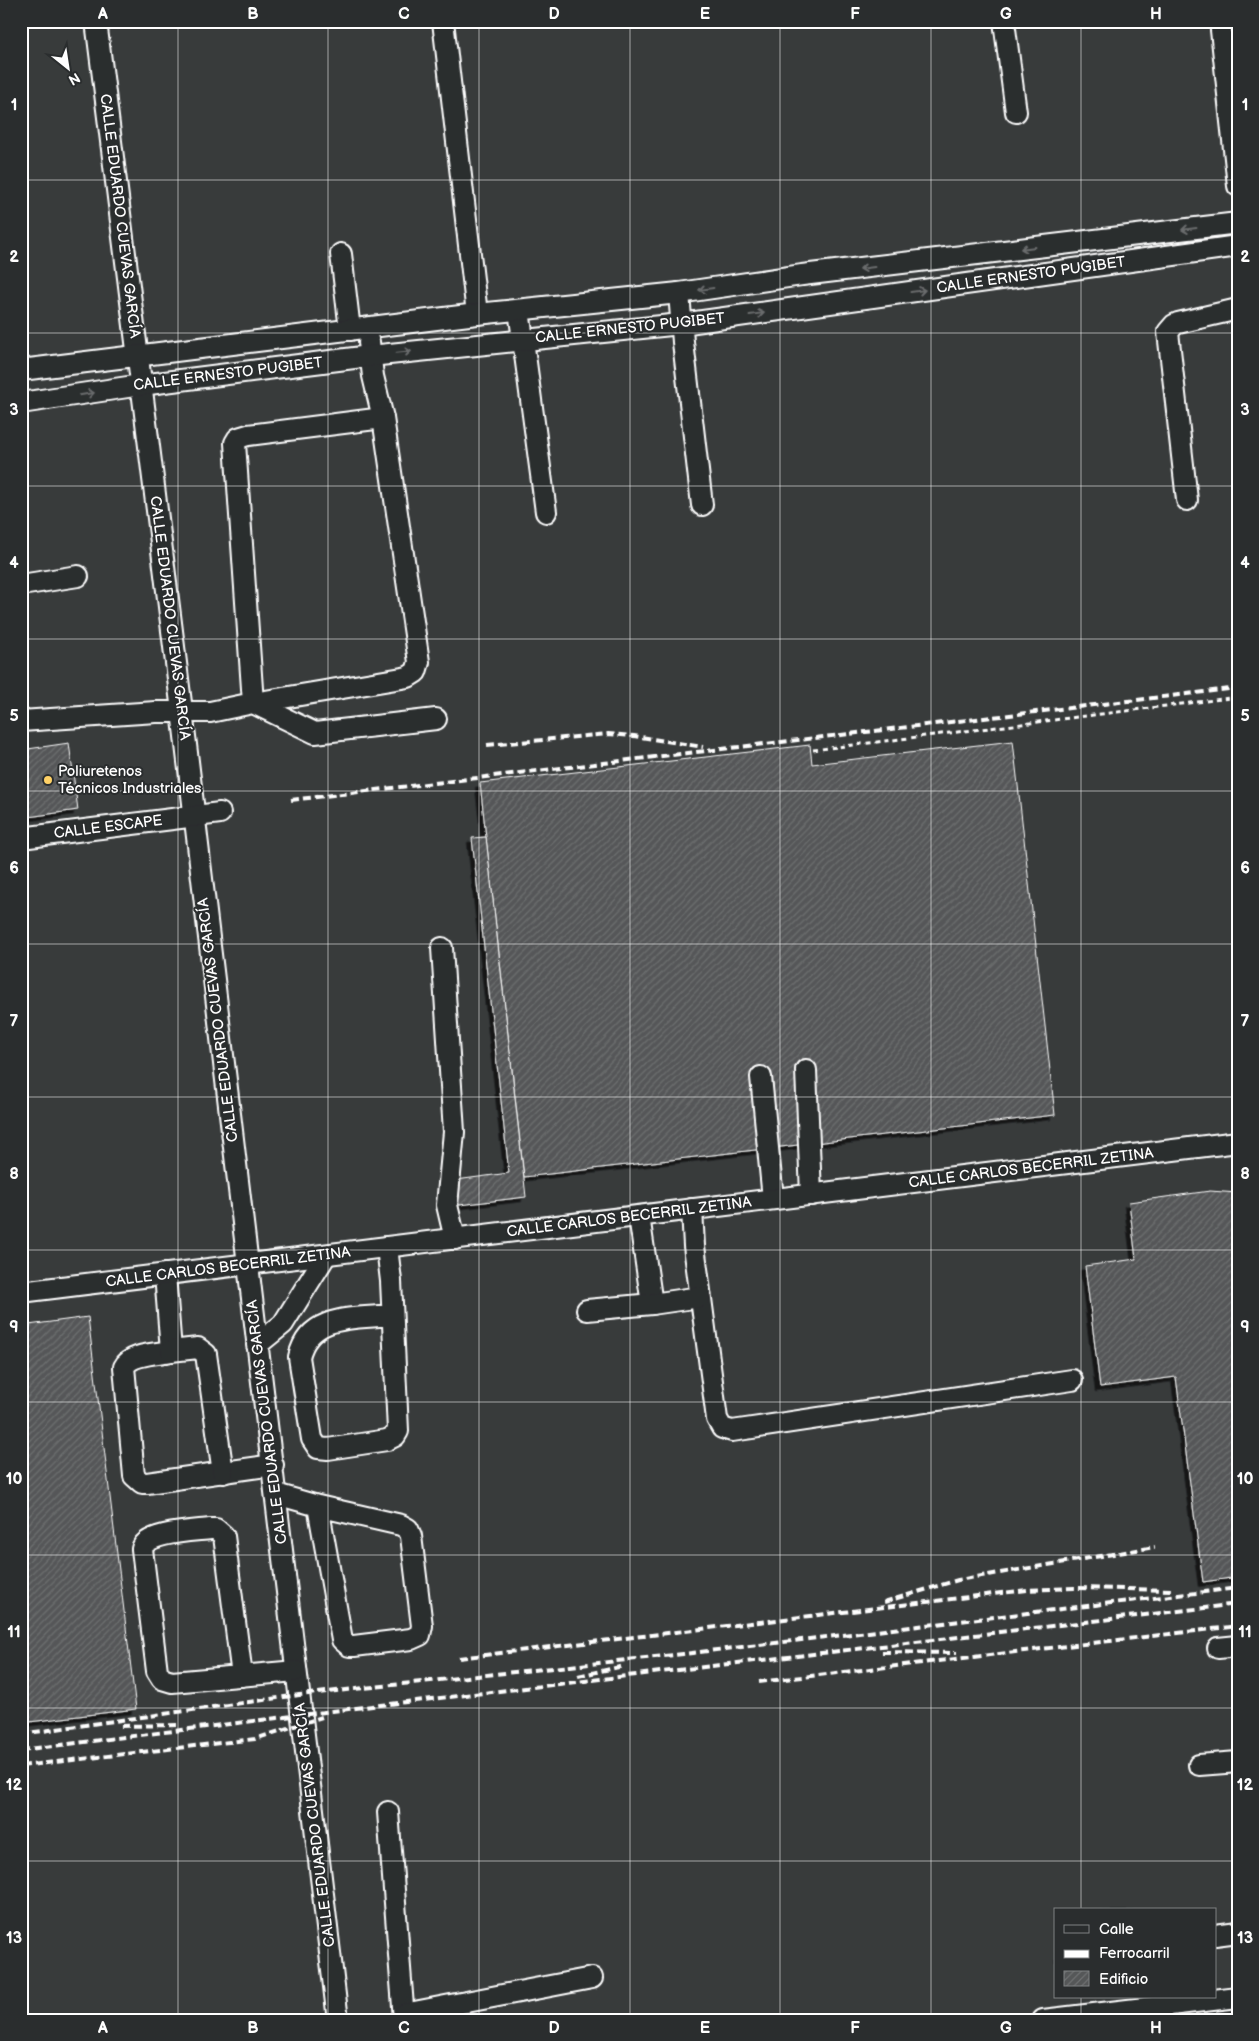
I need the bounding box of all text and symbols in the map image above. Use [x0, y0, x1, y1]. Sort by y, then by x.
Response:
text: A [97, 5, 108, 24]
text: B [247, 5, 259, 24]
text: C [398, 5, 410, 24]
text: D [548, 5, 560, 24]
text: E [700, 5, 710, 24]
text: F [850, 5, 860, 24]
text: G [1000, 5, 1012, 24]
text: H [1150, 5, 1162, 24]
north arrow [42, 42, 92, 92]
text: N [65, 69, 83, 89]
street label: CALLE EDUARDO CUEVAS GARCÍA [96, 93, 145, 340]
text: 1 [11, 96, 17, 115]
text: 1 [1242, 96, 1248, 115]
one-way arrow [1182, 224, 1198, 234]
one-way arrow [1020, 243, 1036, 253]
text: 2 [9, 248, 19, 267]
text: 2 [1240, 248, 1250, 267]
street label: CALLE ERNESTO PUGIBET [935, 252, 1127, 298]
one-way arrow [859, 263, 875, 273]
one-way arrow [698, 284, 714, 294]
one-way arrow [910, 286, 926, 296]
street label: CALLE ERNESTO PUGIBET [534, 309, 726, 347]
one-way arrow [749, 309, 765, 319]
one-way arrow [396, 347, 412, 357]
street label: CALLE ERNESTO PUGIBET [132, 353, 324, 395]
one-way arrow [79, 389, 95, 399]
text: 3 [9, 401, 19, 420]
text: 3 [1240, 401, 1250, 420]
street label: CALLE EDUARDO CUEVAS GARCÍA [146, 495, 195, 742]
text: 4 [9, 554, 19, 573]
text: 4 [1240, 554, 1250, 573]
text: 5 [9, 707, 19, 726]
text: 5 [1240, 707, 1250, 726]
place label: Poliuretenos Técnicos Industriales [58, 762, 202, 798]
marker: Poliuretenos Técnicos Industriales [42, 774, 54, 786]
street label: CALLE ESCAPE [53, 811, 163, 843]
text: 6 [9, 859, 19, 878]
text: 6 [1240, 859, 1250, 878]
street label: CALLE EDUARDO CUEVAS GARCÍA [193, 896, 242, 1143]
text: 7 [10, 1012, 19, 1031]
text: 7 [1241, 1012, 1250, 1031]
street label: CALLE CARLOS BECERRIL ZETINA [907, 1143, 1155, 1192]
text: 8 [9, 1165, 19, 1184]
text: 8 [1240, 1165, 1250, 1184]
street label: CALLE CARLOS BECERRIL ZETINA [505, 1192, 753, 1241]
street label: CALLE CARLOS BECERRIL ZETINA [104, 1242, 352, 1291]
street label: CALLE EDUARDO CUEVAS GARCÍA [242, 1298, 291, 1545]
text: 9 [9, 1318, 19, 1337]
text: 9 [1240, 1318, 1250, 1337]
text: 10 [6, 1470, 22, 1489]
text: 10 [1237, 1470, 1253, 1489]
text: 11 [7, 1623, 21, 1642]
text: 11 [1238, 1623, 1252, 1642]
street label: CALLE EDUARDO CUEVAS GARCÍA [290, 1701, 339, 1948]
text: 12 [6, 1776, 23, 1795]
text: 12 [1237, 1776, 1254, 1795]
legend [1054, 1908, 1216, 1998]
text: Calle [1099, 1920, 1134, 1939]
text: 13 [6, 1929, 22, 1948]
text: 13 [1237, 1929, 1253, 1948]
text: Ferrocarril [1099, 1944, 1170, 1963]
text: Edificio [1099, 1970, 1148, 1989]
text: A [97, 2019, 108, 2038]
text: B [247, 2019, 259, 2038]
text: C [398, 2019, 410, 2038]
text: D [548, 2019, 560, 2038]
text: E [700, 2019, 710, 2038]
text: F [850, 2019, 860, 2038]
text: G [1000, 2019, 1012, 2038]
text: H [1150, 2019, 1162, 2038]

